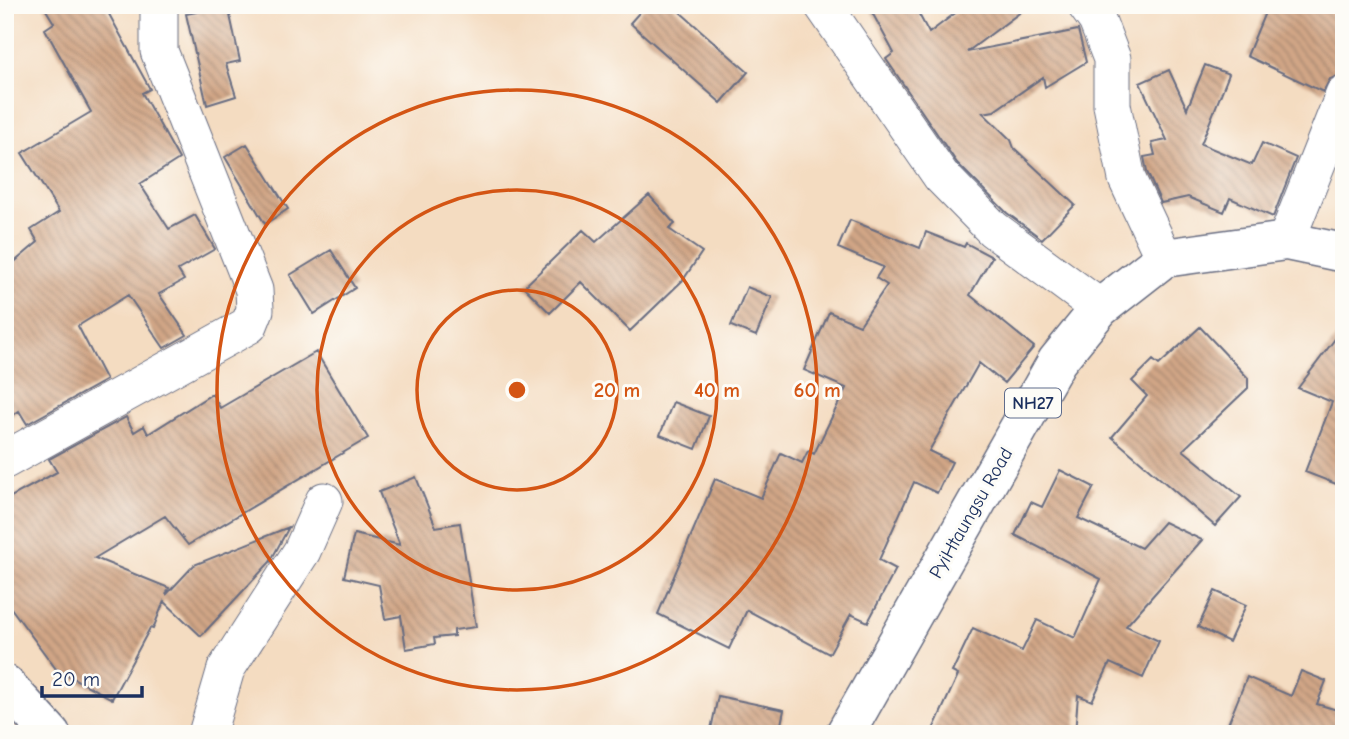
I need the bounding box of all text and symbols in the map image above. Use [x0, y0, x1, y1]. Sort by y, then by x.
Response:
centre of rings [505, 378, 529, 402]
text: 20 m [594, 378, 640, 402]
text: 40 m [694, 378, 740, 402]
text: 60 m [793, 378, 841, 402]
road number: NH27 [1005, 388, 1061, 418]
street label: PyiHtaungsu Road [925, 444, 1017, 582]
scale bar [42, 655, 142, 699]
text: 20 m [52, 667, 100, 691]

